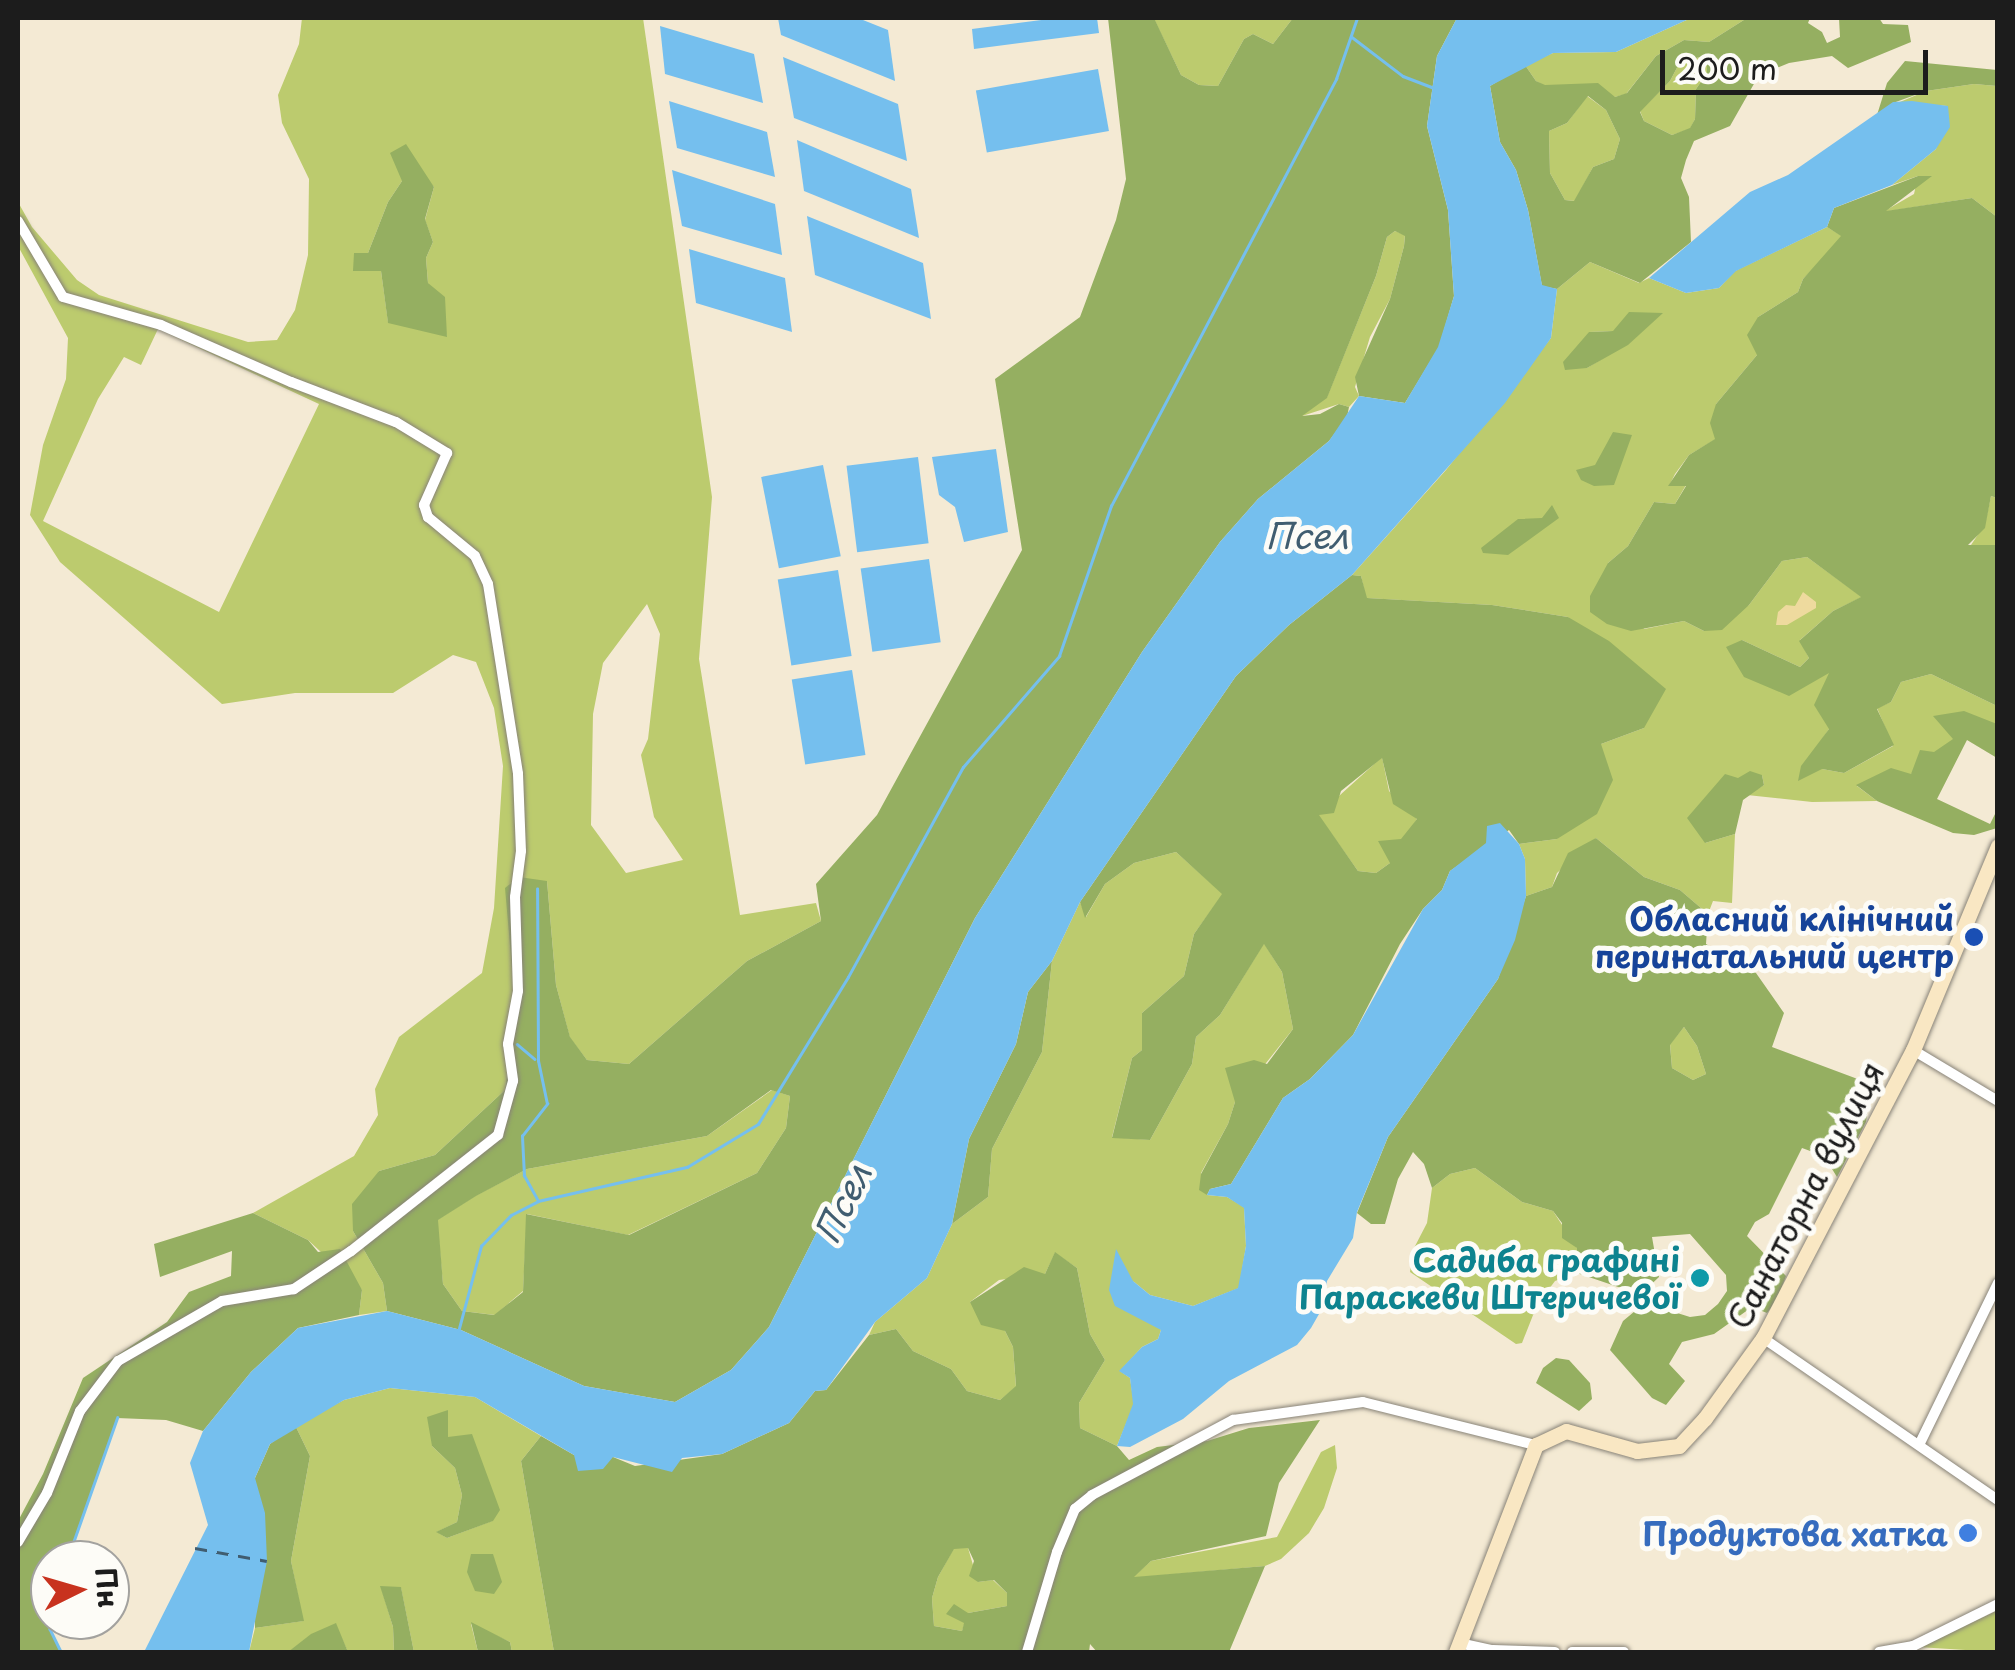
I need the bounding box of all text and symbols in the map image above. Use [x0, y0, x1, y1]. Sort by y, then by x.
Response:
scale bar [1665, 30, 1932, 92]
text: 200 m [1677, 45, 1777, 90]
water label: Псел [1266, 514, 1348, 556]
place label: Обласний клінічний перинатальний центр [1594, 900, 1954, 975]
marker: Обласний клінічний перинатальний центр [1963, 926, 1985, 948]
street label: Санаторна вулиця [1718, 1055, 1892, 1335]
water label: Псел [805, 1157, 879, 1249]
place label: Садиба графині Параскеви Штеричевої [1298, 1241, 1680, 1316]
marker: Садиба графині Параскеви Штеричевої [1689, 1267, 1711, 1289]
place label: Продуктова хатка [1643, 1514, 1948, 1552]
marker: Продуктова хатка [1957, 1522, 1979, 1544]
north arrow [30, 1540, 130, 1640]
text: Пн [85, 1565, 132, 1610]

